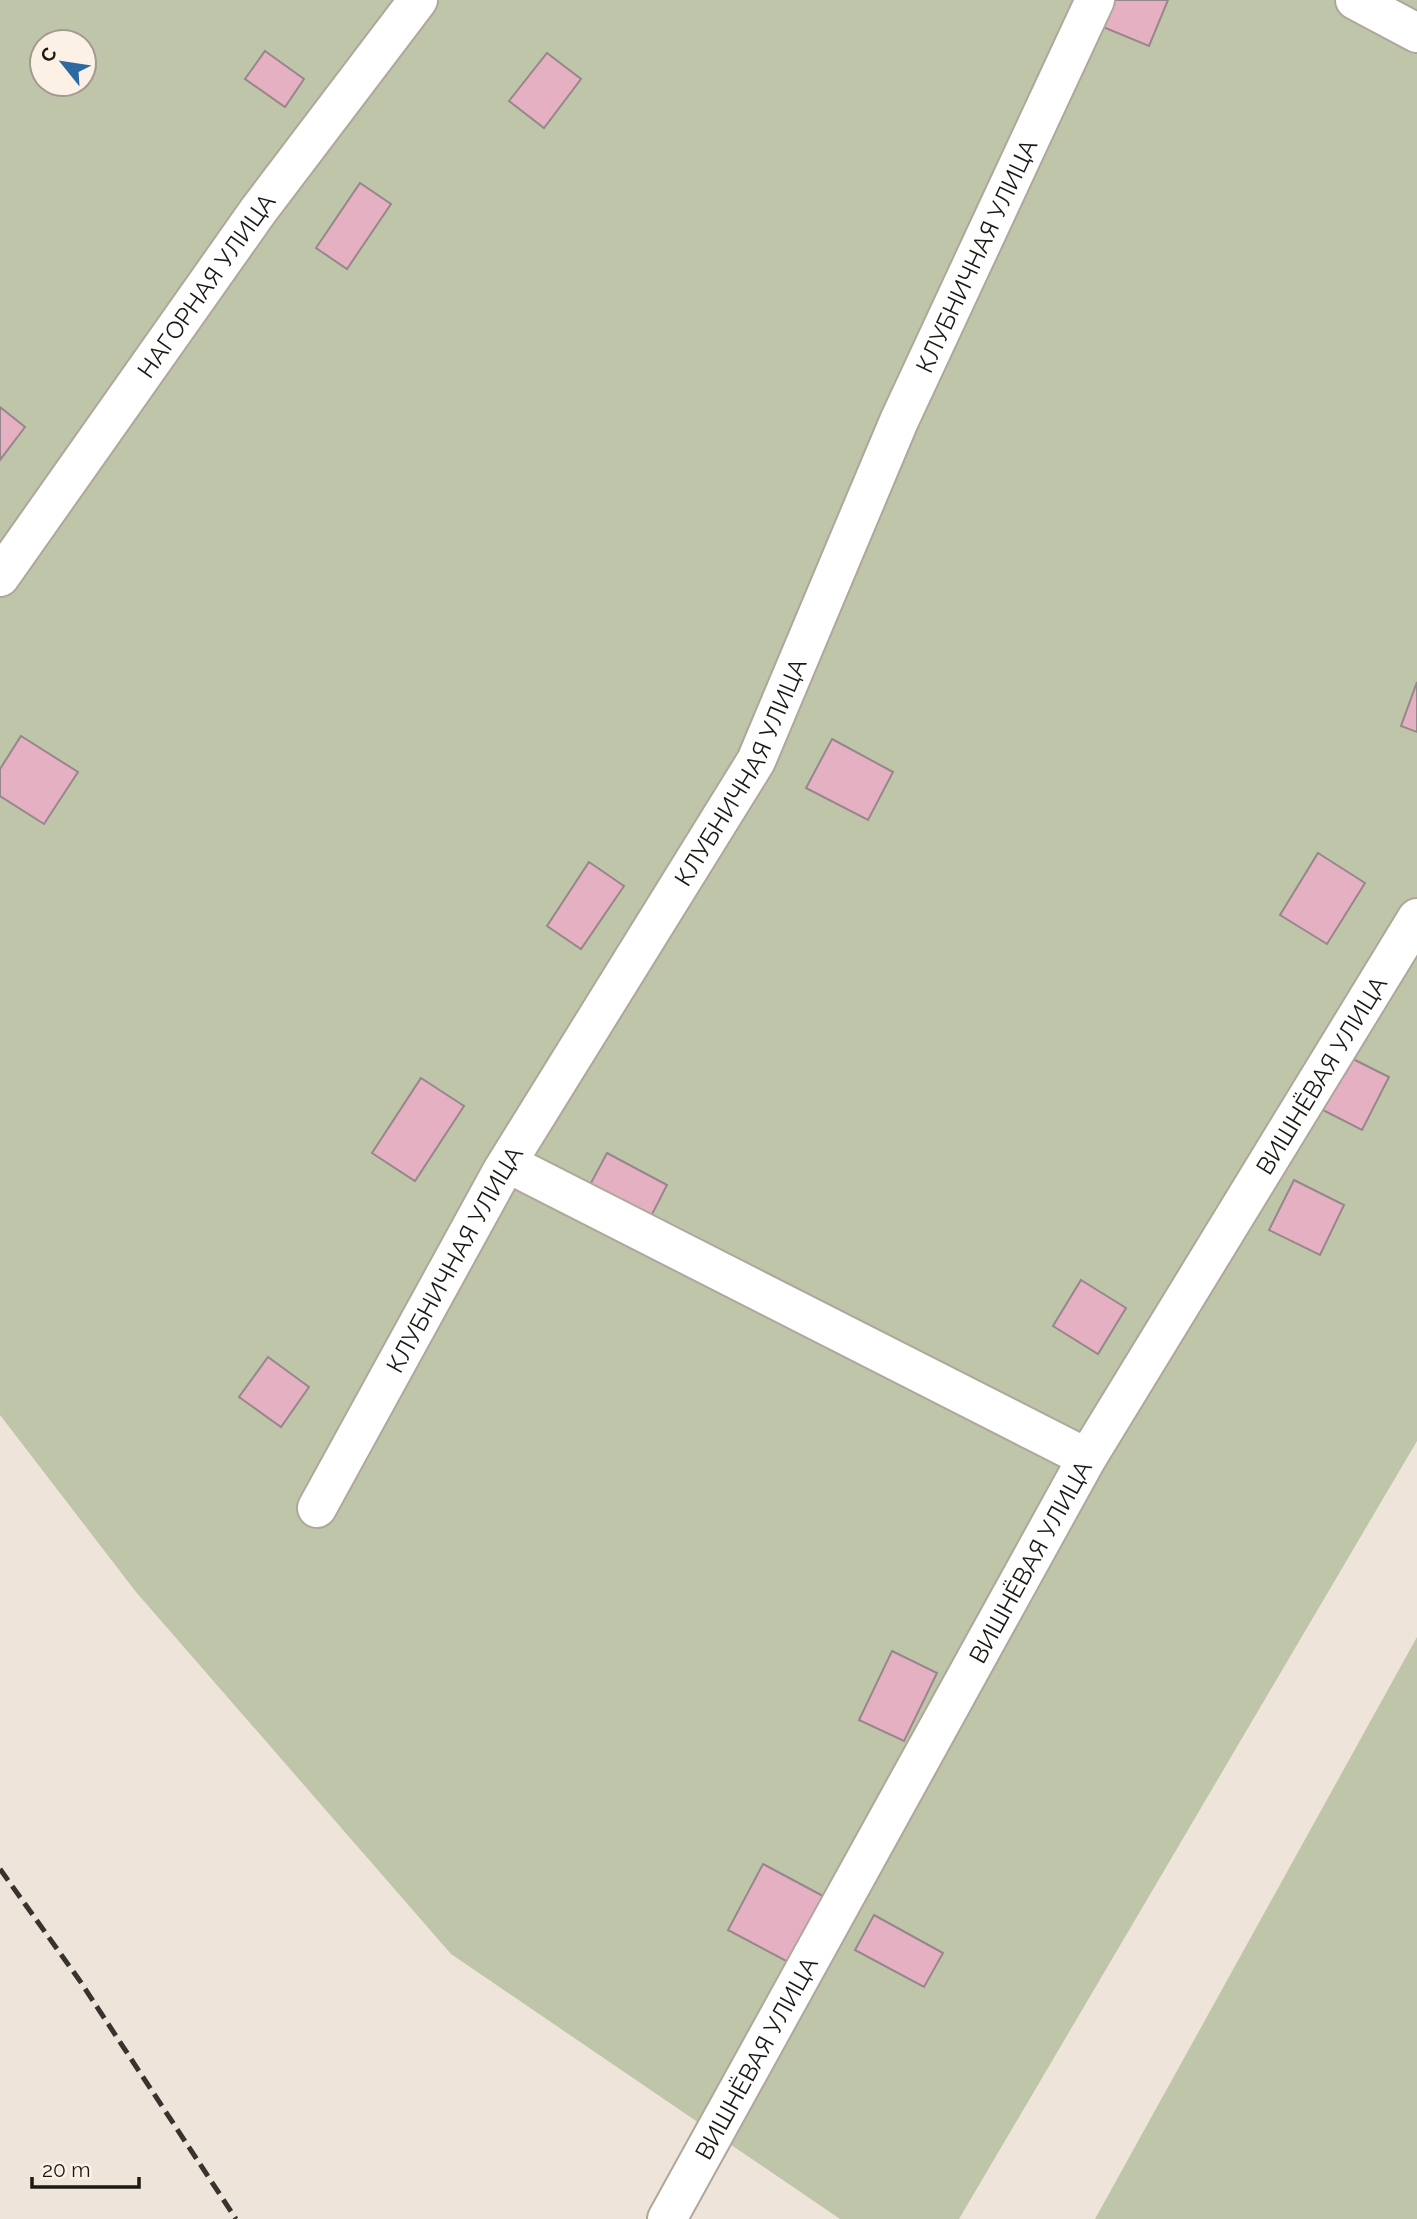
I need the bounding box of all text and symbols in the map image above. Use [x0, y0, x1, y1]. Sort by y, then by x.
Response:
north arrow [28, 28, 98, 98]
text: С [35, 43, 61, 66]
street label: КЛУБНИЧНАЯ УЛИЦА [909, 134, 1043, 377]
street label: НАГОРНАЯ УЛИЦА [131, 187, 281, 383]
street label: КЛУБНИЧНАЯ УЛИЦА [668, 654, 812, 891]
street label: ВИШНЁВАЯ УЛИЦА [1249, 971, 1393, 1179]
street label: КЛУБНИЧНАЯ УЛИЦА [380, 1141, 528, 1377]
street label: ВИШНЁВАЯ УЛИЦА [962, 1455, 1097, 1668]
street label: ВИШНЁВАЯ УЛИЦА [688, 1952, 823, 2164]
scale bar [32, 2146, 138, 2190]
text: 20 m [42, 2157, 90, 2182]

